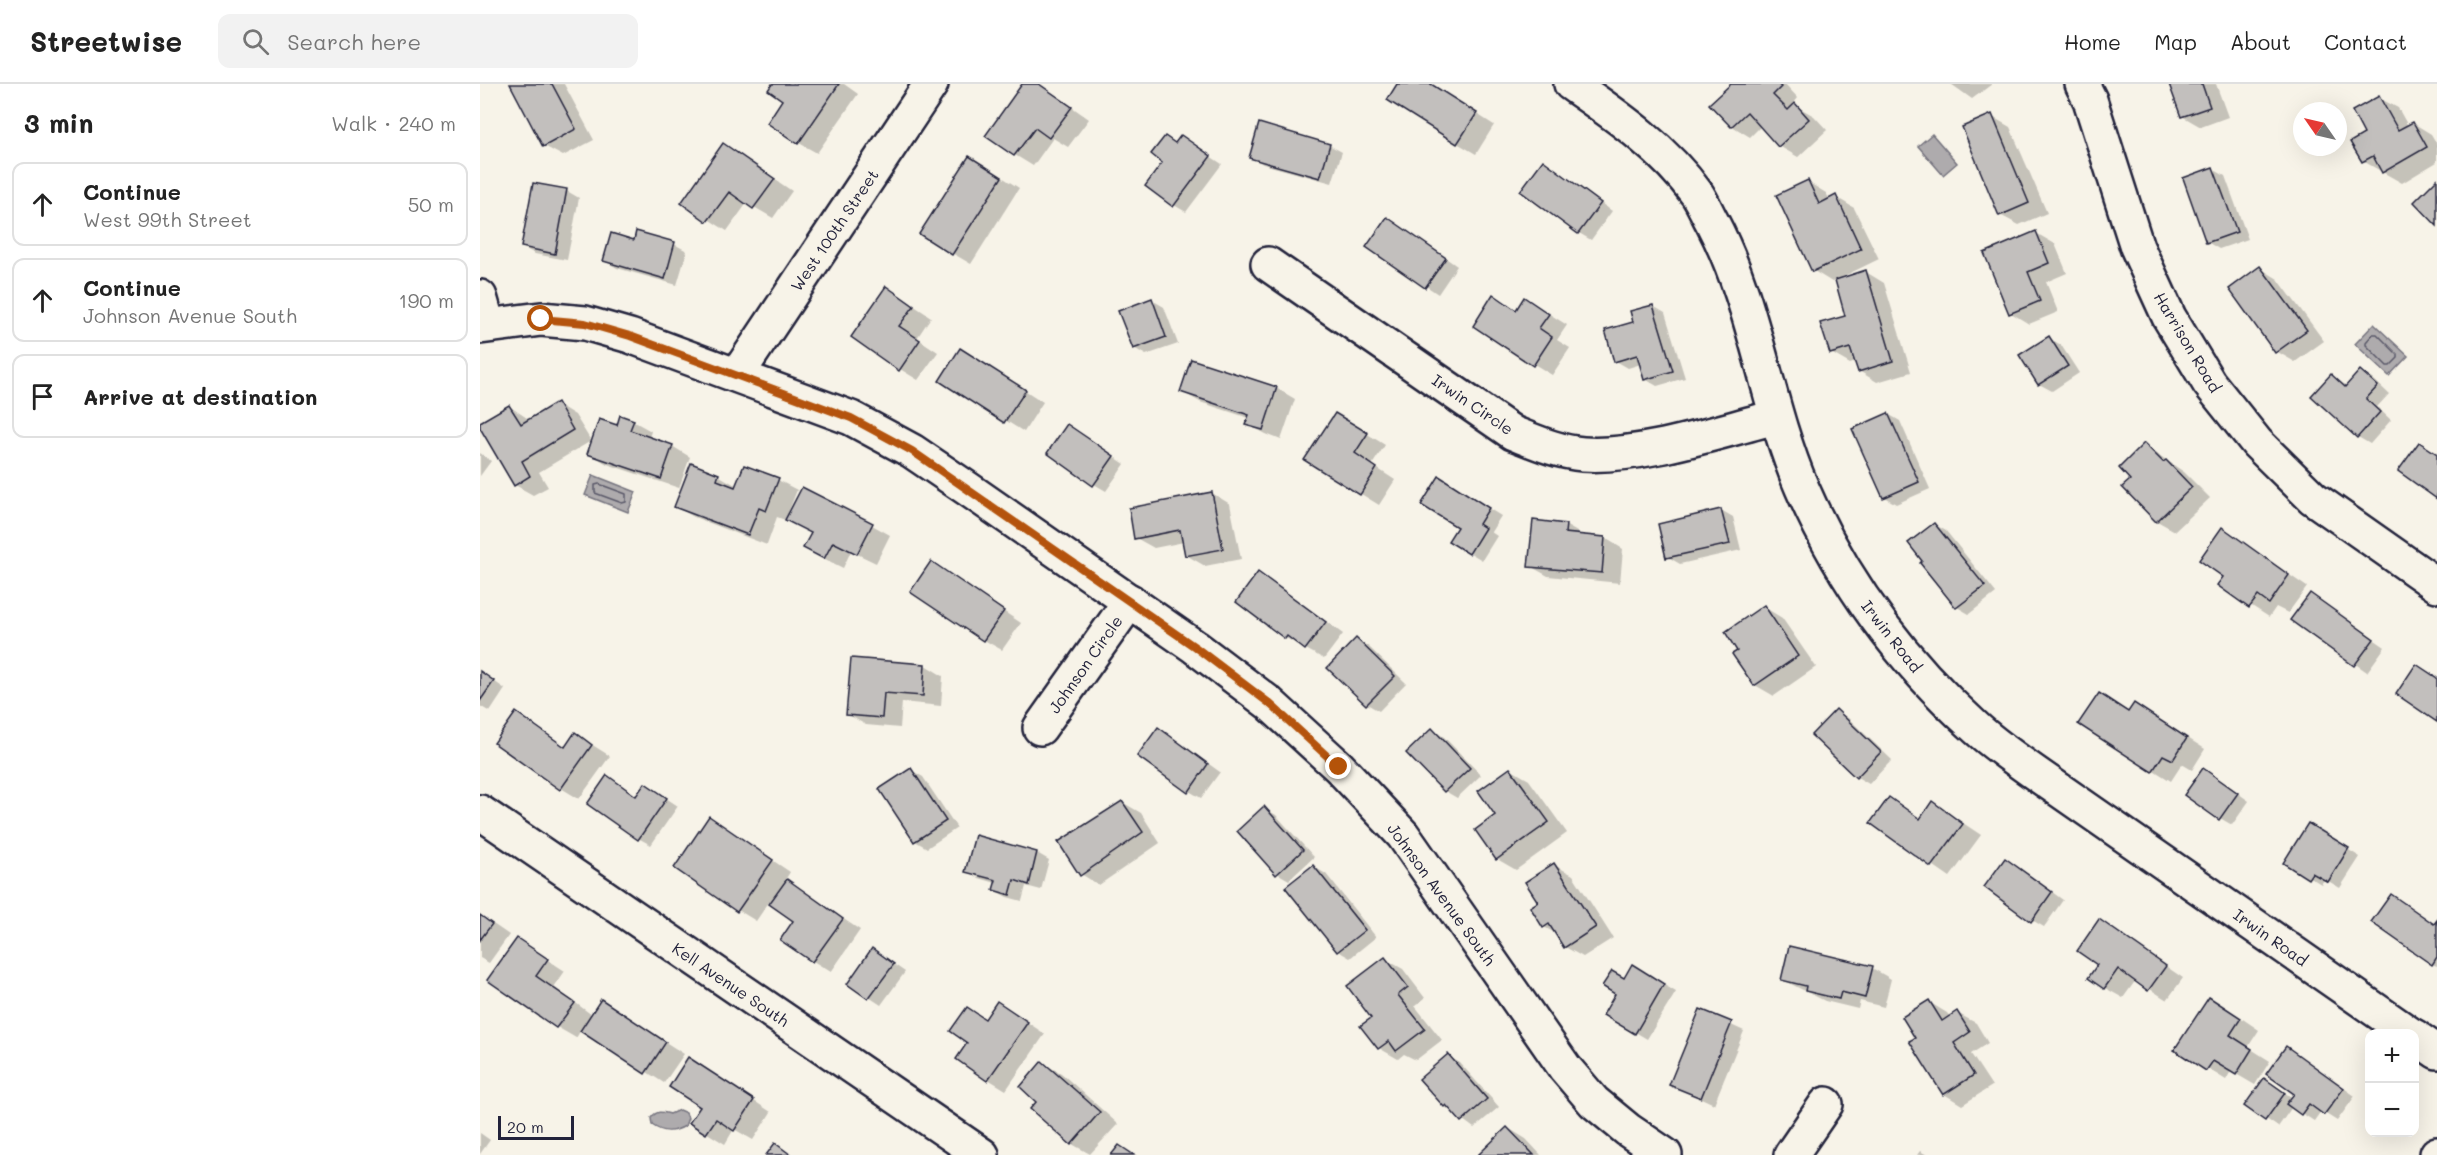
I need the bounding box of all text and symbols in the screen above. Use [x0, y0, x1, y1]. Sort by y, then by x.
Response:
search box [218, 14, 638, 68]
text: Streetwise [30, 23, 182, 59]
icon: search [239, 25, 272, 58]
text: Search here [287, 27, 421, 56]
text: Home [2064, 28, 2121, 55]
text: Map [2154, 28, 2197, 55]
text: About [2230, 28, 2291, 55]
text: Contact [2324, 28, 2407, 55]
north arrow [2293, 102, 2347, 156]
text: 3 min [24, 106, 93, 140]
text: Walk · 240 m [331, 110, 456, 136]
street label: West 100th Street [785, 165, 883, 295]
text: Continue [83, 177, 181, 206]
icon: ahead [26, 188, 59, 221]
text: 50 m [408, 191, 454, 217]
text: West 99th Street [83, 206, 252, 232]
text: Continue [83, 273, 181, 302]
icon: ahead [26, 284, 59, 317]
text: 190 m [399, 287, 454, 313]
street label: Harrison Road [2150, 288, 2226, 396]
text: Johnson Avenue South [83, 302, 297, 328]
route start [527, 305, 553, 331]
street label: Irwin Circle [1428, 369, 1518, 439]
icon: arrive [26, 380, 59, 413]
text: Arrive at destination [83, 382, 318, 411]
street label: Irwin Road [1857, 596, 1927, 676]
street label: Johnson Circle [1043, 611, 1127, 717]
route end [1325, 753, 1351, 779]
street label: Johnson Avenue South [1383, 819, 1501, 969]
street label: Irwin Road [2230, 904, 2312, 970]
street label: Kell Avenue South [669, 937, 793, 1031]
map controls [2365, 1029, 2419, 1137]
button: + [2365, 1029, 2419, 1083]
button: − [2365, 1083, 2419, 1137]
scale bar [498, 1113, 574, 1140]
text: 20 m [507, 1116, 544, 1137]

